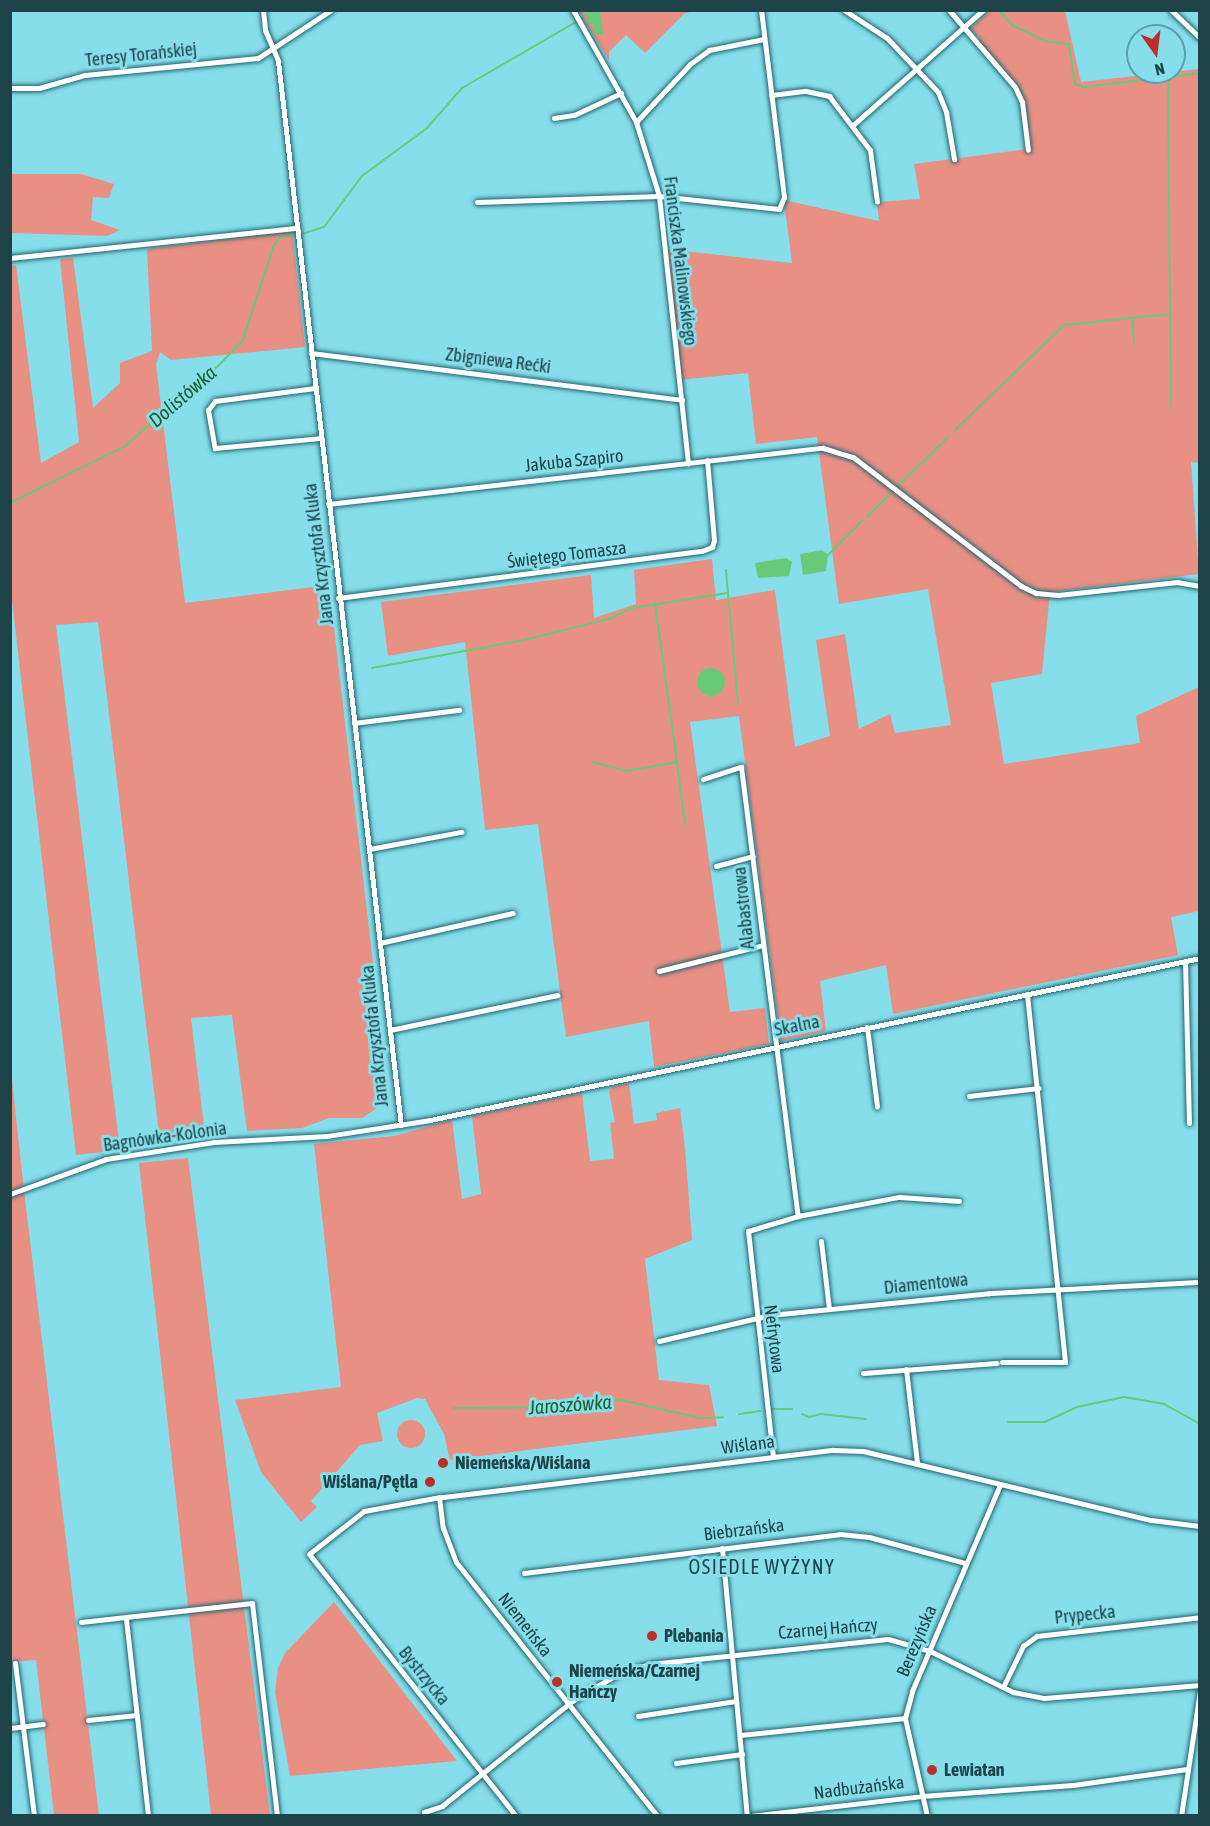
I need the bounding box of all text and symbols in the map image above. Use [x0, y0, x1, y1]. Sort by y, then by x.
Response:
north arrow [1126, 24, 1186, 84]
street label: Teresy Torańskiej [84, 38, 198, 72]
text: N [1153, 60, 1167, 79]
street label: Franciszka Malinowskiego [659, 175, 701, 347]
street label: Zbigniewa Rećki [444, 344, 552, 378]
water label: Dolistówka [143, 360, 221, 432]
street label: Jakuba Szapiro [524, 445, 624, 477]
street label: Jana Krzysztofa Kluka [300, 482, 338, 626]
street label: Świętego Tomasza [506, 537, 628, 573]
street label: Alabastrowa [729, 866, 759, 950]
street label: Jana Krzysztofa Kluka [357, 964, 393, 1108]
street label: Skalna [772, 1011, 822, 1041]
street label: Bagnówka-Kolonia [102, 1118, 228, 1156]
street label: Diamentowa [883, 1269, 969, 1299]
street label: Nefrytowa [759, 1304, 789, 1374]
water label: Jaroszówka [528, 1389, 612, 1419]
street label: Wiślana [720, 1431, 776, 1459]
place label: Niemeńska/Wiślana [455, 1452, 590, 1474]
marker: Niemeńska/Wiślana [436, 1456, 450, 1470]
place label: Wiślana/Pętla [323, 1471, 418, 1493]
marker: Wiślana/Pętla [423, 1475, 437, 1489]
street label: Biebrzańska [703, 1514, 785, 1546]
district label: OSIEDLE WYŻYNY [689, 1554, 835, 1578]
street label: Niemeńska [493, 1589, 557, 1661]
street label: Prypecka [1053, 1601, 1117, 1629]
street label: Berezyńska [892, 1602, 942, 1680]
street label: Czarnej Hańczy [777, 1614, 879, 1644]
place label: Plebania [664, 1625, 724, 1647]
marker: Plebania [645, 1629, 659, 1643]
street label: Bystrzycka [394, 1642, 454, 1710]
place label: Niemeńska/Czarnej Hańczy [569, 1661, 700, 1704]
marker: Niemeńska/Czarnej Hańczy [550, 1675, 564, 1689]
place label: Lewiatan [944, 1759, 1004, 1781]
marker: Lewiatan [925, 1763, 939, 1777]
street label: Nadbużańska [813, 1772, 905, 1804]

